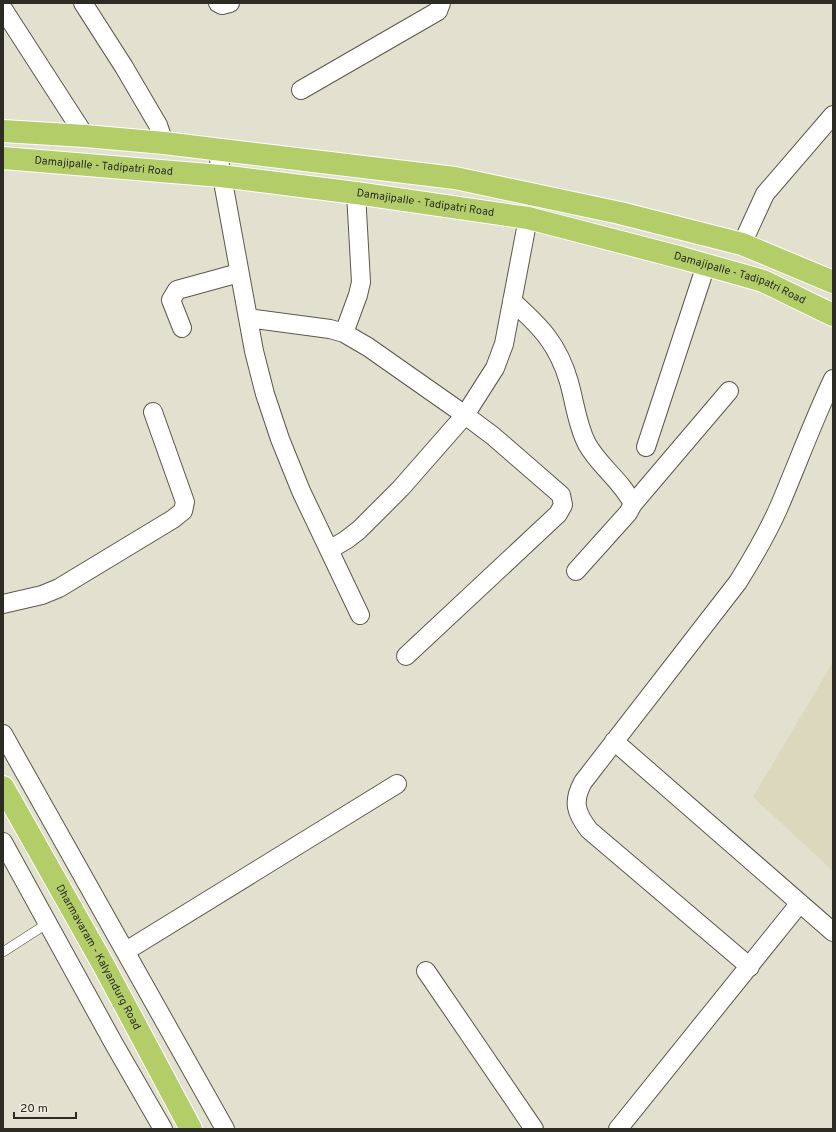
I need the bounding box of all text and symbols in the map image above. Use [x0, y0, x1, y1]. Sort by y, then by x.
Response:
street label: Damajipalle - Tadipatri Road [34, 154, 173, 179]
street label: Damajipalle - Tadipatri Road [356, 186, 495, 220]
street label: Damajipalle - Tadipatri Road [672, 249, 808, 308]
street label: Dharmavaram - Kalyandurg Road [52, 882, 144, 1032]
scale bar [14, 1094, 76, 1120]
text: 20 m [20, 1101, 48, 1117]

